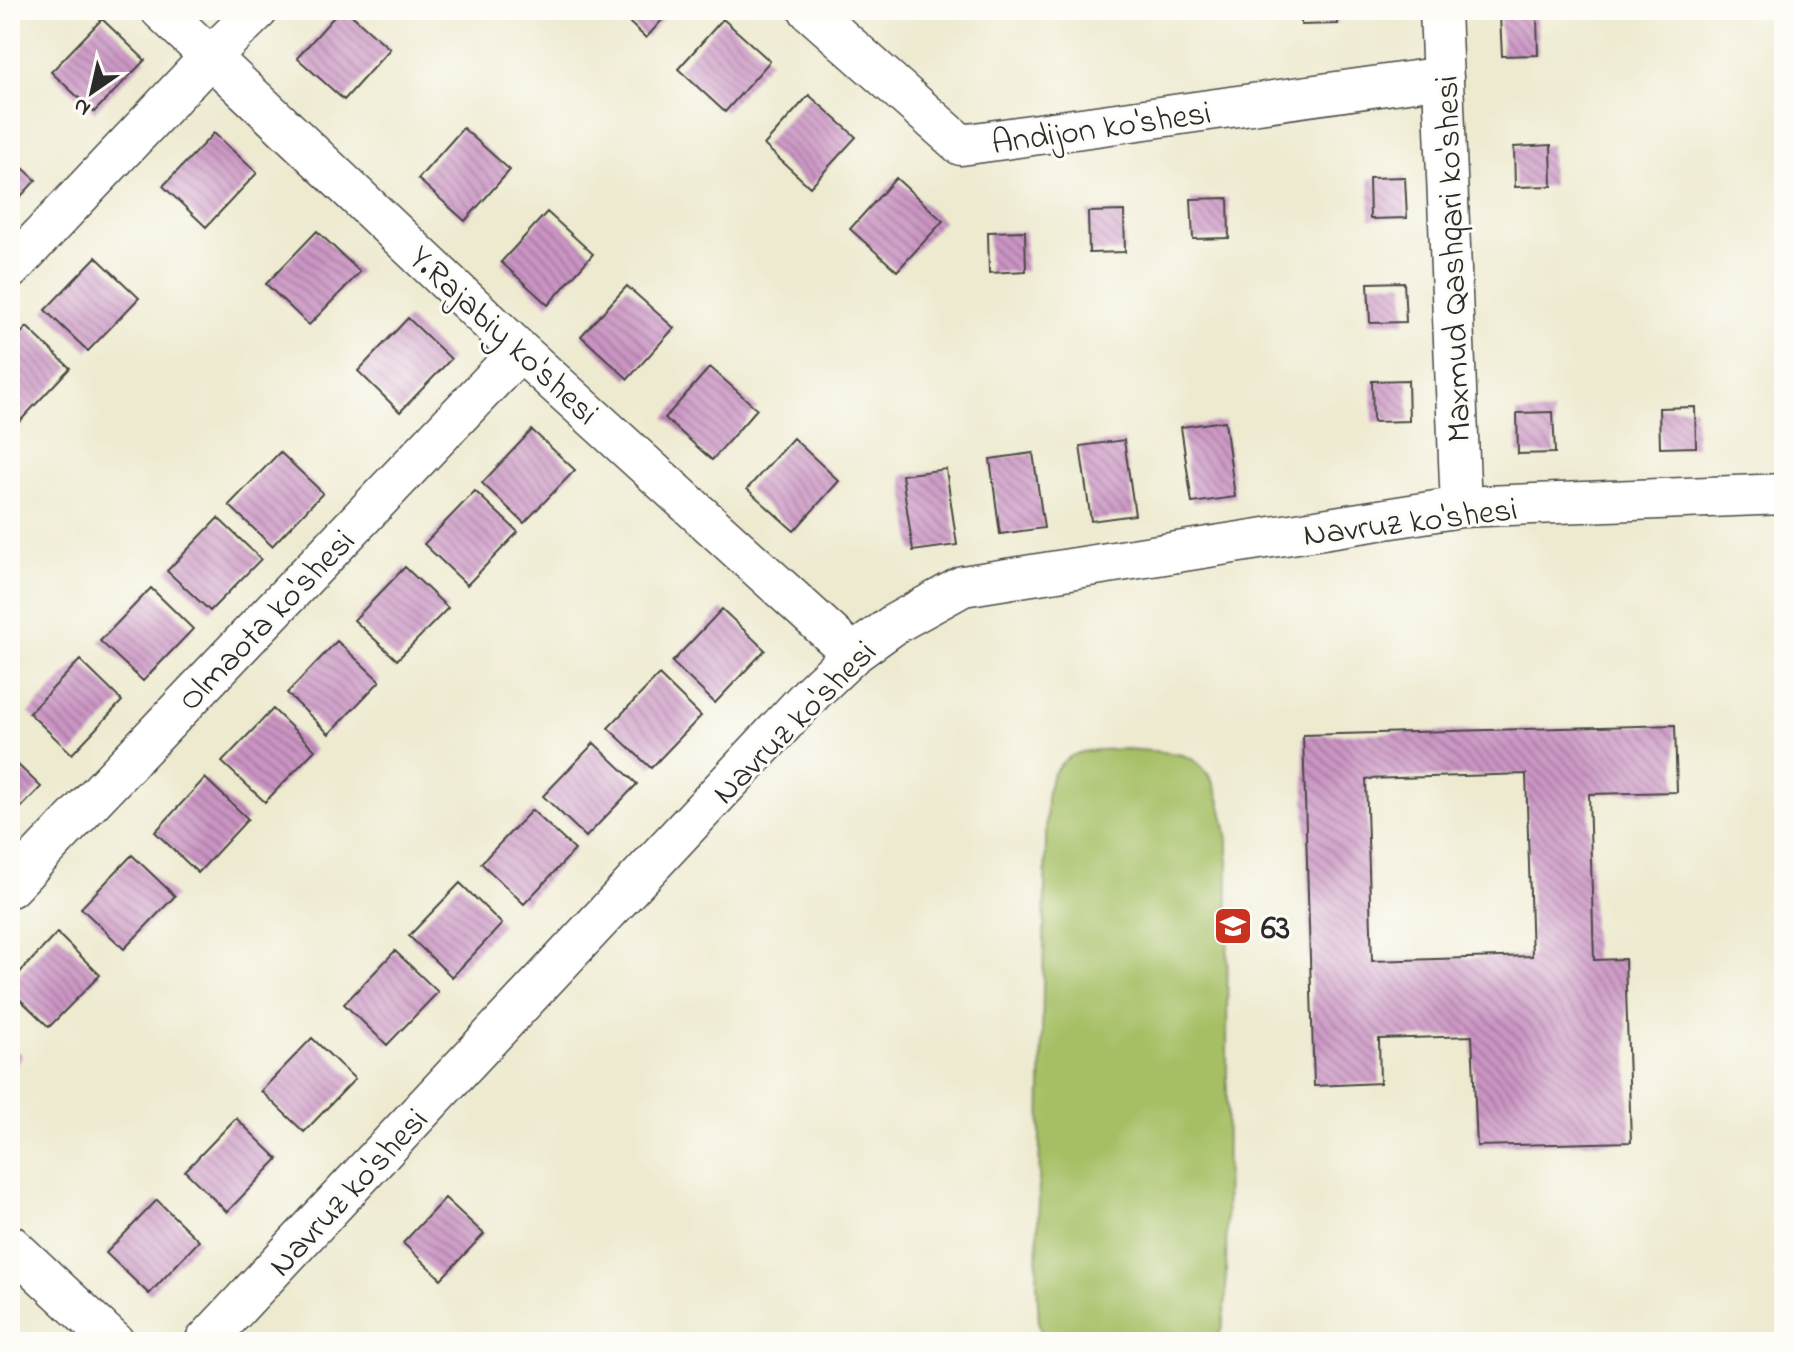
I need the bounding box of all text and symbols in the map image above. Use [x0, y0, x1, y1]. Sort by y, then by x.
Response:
north arrow [52, 52, 132, 132]
street label: Maxmud Qashqari ko'shesi [1424, 75, 1486, 443]
text: N [67, 89, 98, 124]
street label: Andijon ko'shesi [989, 90, 1214, 170]
street label: Y.Rajabiy ko'shesi [396, 235, 609, 439]
street label: Navruz ko'shesi [1301, 486, 1520, 562]
street label: Olmaota ko'shesi [168, 519, 368, 724]
street label: Navruz ko'shesi [702, 630, 890, 818]
school or university icon: 63 [1212, 905, 1254, 947]
place label: 63 [1261, 905, 1290, 955]
street label: Navruz ko'shesi [258, 1098, 442, 1290]

